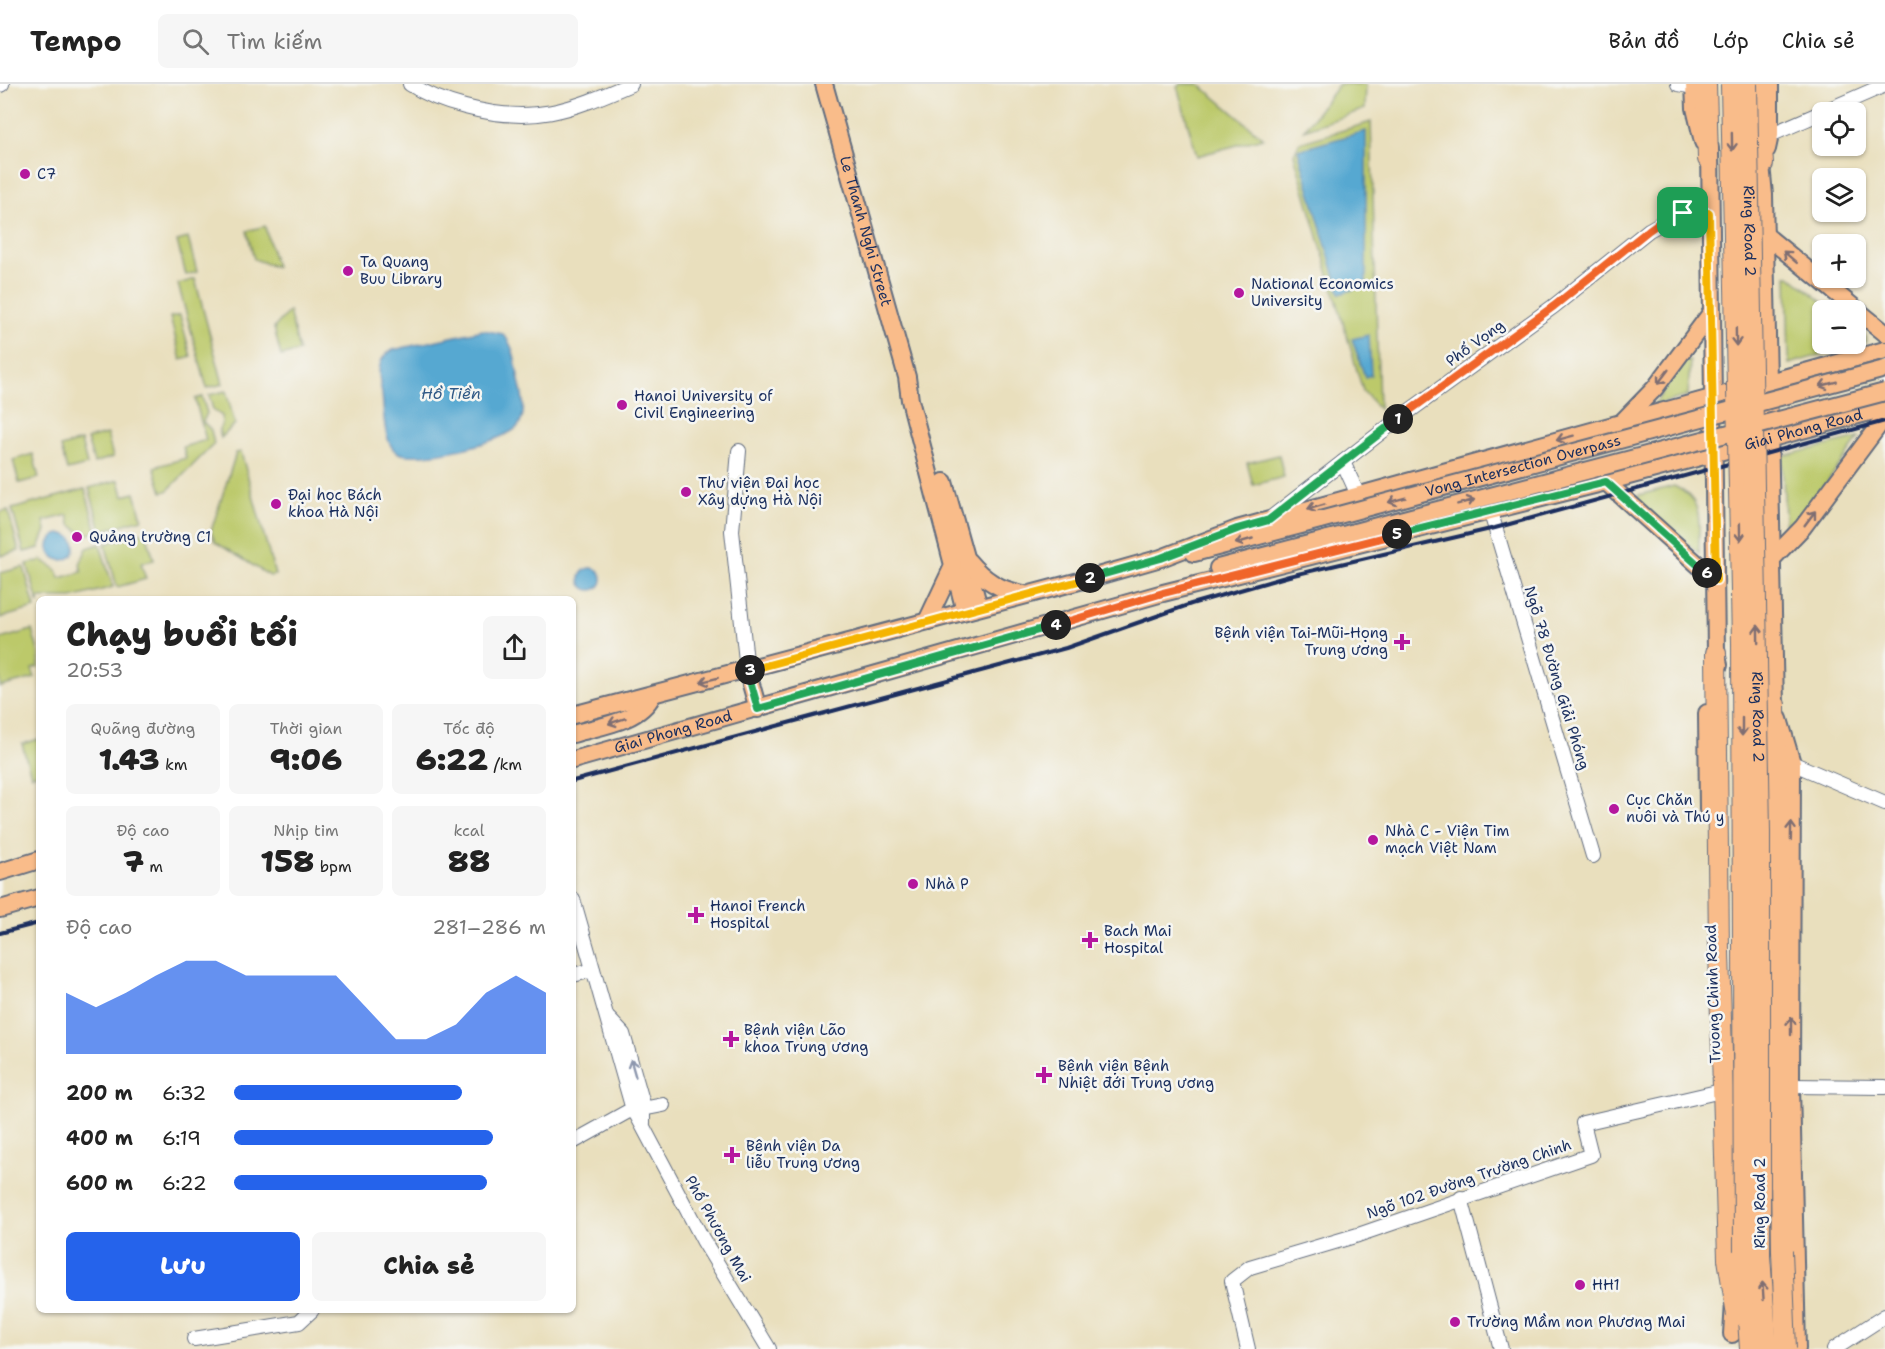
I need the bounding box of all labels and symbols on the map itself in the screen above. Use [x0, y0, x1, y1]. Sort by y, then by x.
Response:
one-way arrow [1726, 132, 1738, 152]
street label: Le Thanh Nghi Street [835, 154, 897, 309]
place label: C7 [37, 164, 56, 184]
marker: C7 [18, 167, 32, 181]
street label: Ring Road 2 [1739, 185, 1760, 277]
pin [1657, 187, 1708, 238]
one-way arrow [1783, 250, 1798, 264]
place label: Ta Quang Buu Library [360, 252, 442, 289]
marker: Ta Quang Buu Library [341, 264, 355, 278]
place label: National Economics University [1251, 274, 1394, 311]
marker: National Economics University [1232, 286, 1246, 300]
street label: Phố Vọng [1442, 315, 1508, 371]
one-way arrow [1730, 327, 1742, 347]
one-way arrow [1657, 368, 1670, 384]
one-way arrow [1819, 379, 1838, 391]
water label: Hồ Tiền [421, 383, 481, 404]
place label: Hanoi University of Civil Engineering [634, 386, 773, 423]
marker: Hanoi University of Civil Engineering [615, 398, 629, 412]
pin: 1 [1383, 404, 1413, 434]
street label: Giai Phong Road [1742, 404, 1865, 455]
street label: Vong Intersection Overpass [1423, 430, 1623, 501]
one-way arrow [1556, 433, 1575, 444]
place label: Thư viện Đại học Xây dựng Hà Nội [698, 473, 822, 510]
place label: Đại học Bách khoa Hà Nội [288, 485, 382, 522]
marker: Thư viện Đại học Xây dựng Hà Nội [679, 485, 693, 499]
one-way arrow [1387, 494, 1406, 506]
one-way arrow [1456, 496, 1475, 507]
marker: Đại học Bách khoa Hà Nội [269, 497, 283, 511]
one-way arrow [1307, 501, 1326, 513]
one-way arrow [1803, 510, 1816, 526]
pin: 5 [1382, 519, 1412, 549]
one-way arrow [1734, 522, 1746, 542]
place label: Quảng trường C1 [89, 527, 211, 547]
marker: Quảng trường C1 [70, 530, 84, 544]
one-way arrow [1235, 536, 1254, 548]
pin: 6 [1692, 558, 1722, 588]
pin: 2 [1075, 563, 1105, 593]
street label: Ngõ 78 Đường Giải Phóng [1519, 584, 1595, 772]
pin: 4 [1041, 610, 1071, 640]
place label: Bệnh viện Tai-Mũi-Họng Trung ương [1214, 623, 1388, 660]
one-way arrow [1752, 624, 1764, 644]
marker: Bệnh viện Tai-Mũi-Họng Trung ương [1393, 633, 1411, 651]
pin: 3 [735, 655, 765, 685]
street label: Ring Road 2 [1747, 671, 1769, 763]
one-way arrow [700, 675, 719, 687]
street label: Giai Phong Road [612, 705, 735, 758]
one-way arrow [608, 716, 627, 727]
one-way arrow [1736, 717, 1748, 737]
place label: Cục Chăn nuôi và Thú y [1626, 790, 1724, 827]
marker: Cục Chăn nuôi và Thú y [1607, 802, 1621, 816]
place label: Nhà C - Viện Tim mạch Việt Nam [1385, 821, 1510, 858]
one-way arrow [1786, 822, 1797, 842]
marker: Nhà C - Viện Tim mạch Việt Nam [1366, 833, 1380, 847]
place label: Nhà P [925, 874, 969, 894]
marker: Nhà P [906, 877, 920, 891]
place label: Hanoi French Hospital [710, 896, 806, 933]
marker: Hanoi French Hospital [687, 906, 705, 924]
place label: Bach Mai Hospital [1104, 921, 1172, 958]
street label: Truong Chinh Road [1701, 924, 1725, 1064]
marker: Bach Mai Hospital [1081, 931, 1099, 949]
one-way arrow [1785, 1017, 1797, 1037]
place label: Bệnh viện Lão khoa Trung ương [744, 1020, 868, 1057]
marker: Bệnh viện Lão khoa Trung ương [722, 1030, 740, 1048]
place label: Bệnh viện Bệnh Nhiệt đới Trung ương [1058, 1056, 1214, 1093]
one-way arrow [627, 1059, 638, 1078]
marker: Bệnh viện Bệnh Nhiệt đới Trung ương [1035, 1066, 1053, 1084]
street label: Ngõ 102 Đường Trường Chinh [1364, 1135, 1574, 1223]
place label: Bệnh viện Da liễu Trung ương [746, 1136, 860, 1173]
marker: Bệnh viện Da liễu Trung ương [723, 1146, 741, 1164]
street label: Ring Road 2 [1750, 1158, 1770, 1248]
street label: Phố Phương Mai [680, 1172, 756, 1286]
place label: HH1 [1592, 1275, 1620, 1295]
marker: HH1 [1573, 1278, 1587, 1292]
one-way arrow [1757, 1281, 1768, 1301]
place label: Trường Mầm non Phương Mai [1467, 1312, 1686, 1332]
marker: Trường Mầm non Phương Mai [1448, 1315, 1462, 1329]

